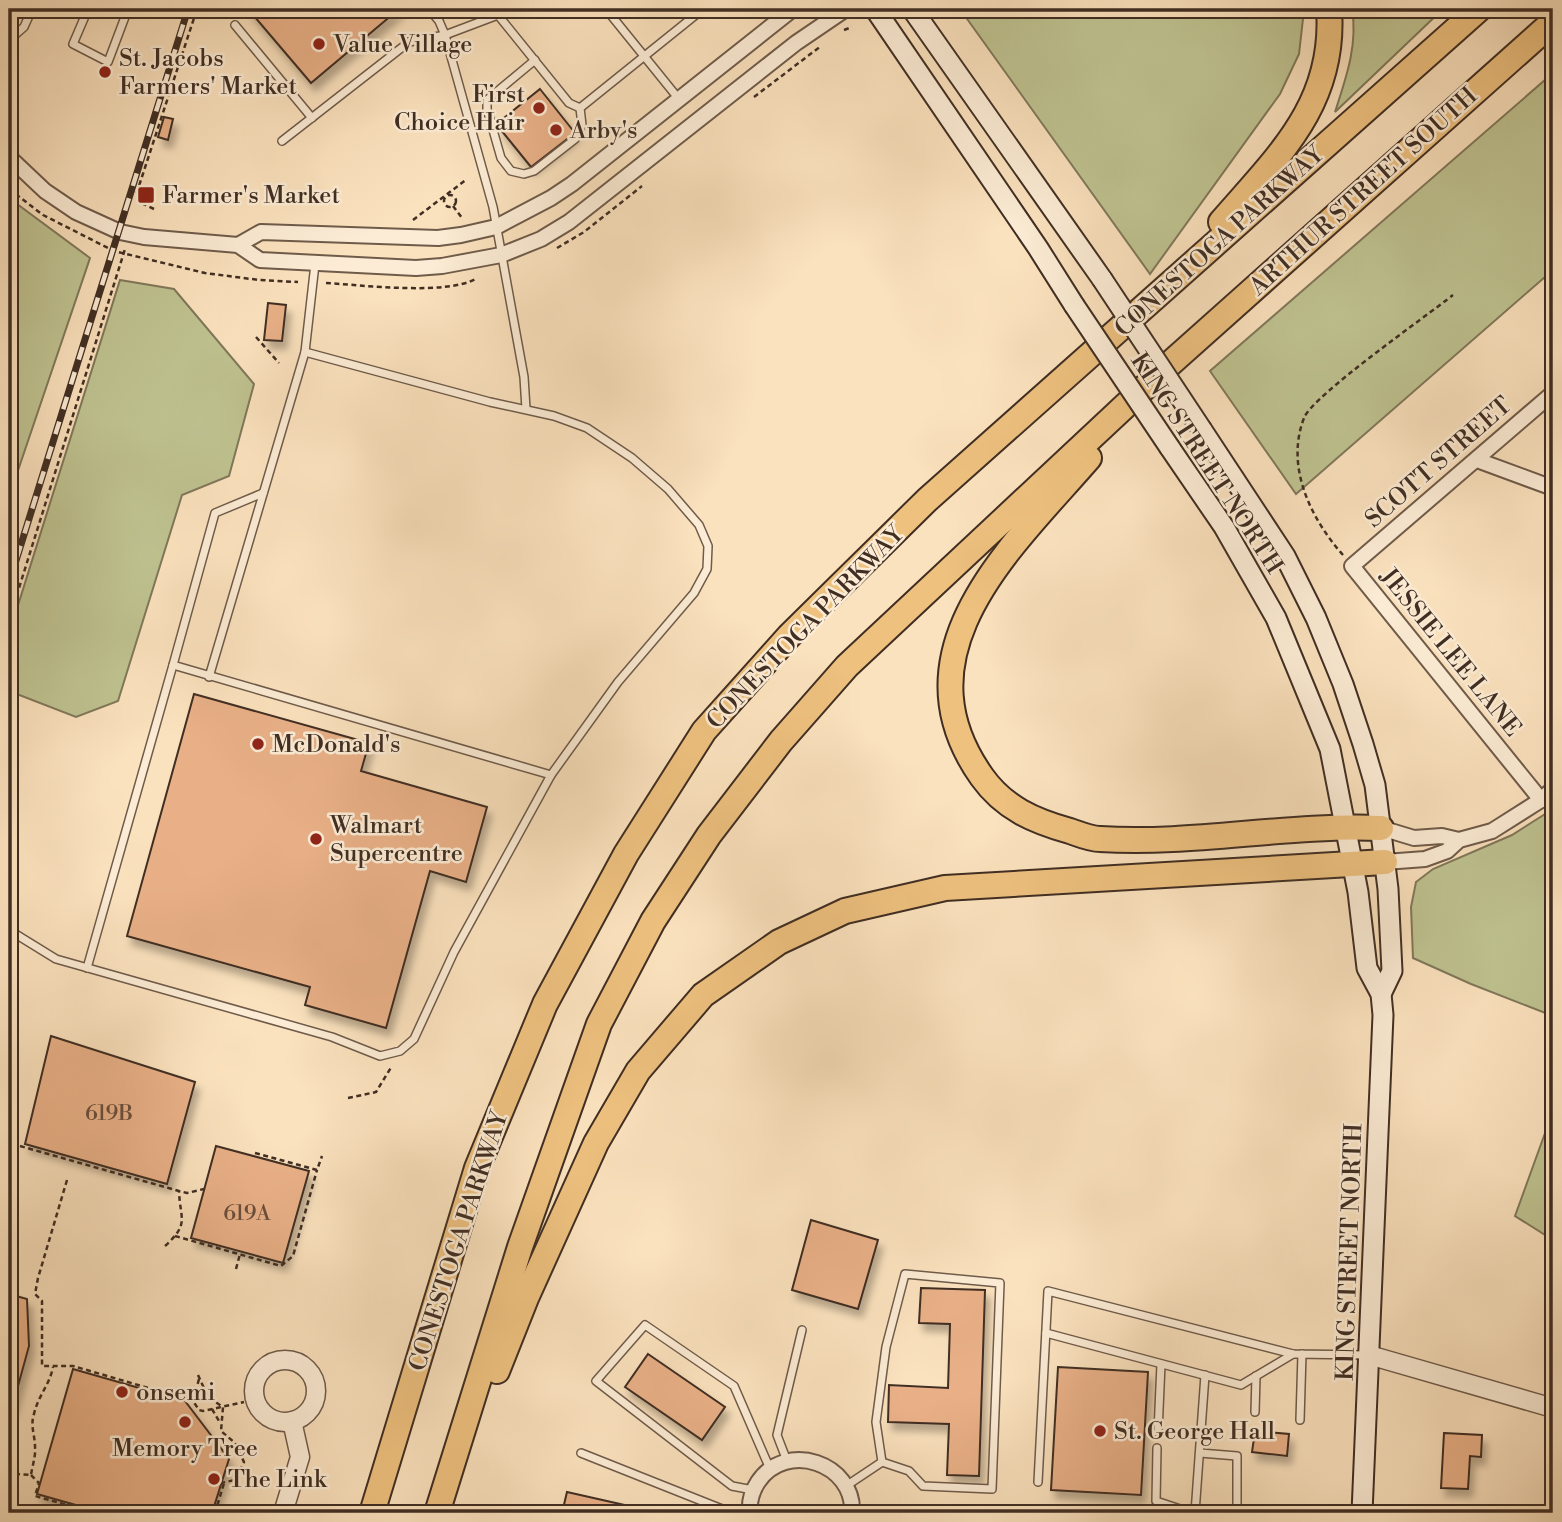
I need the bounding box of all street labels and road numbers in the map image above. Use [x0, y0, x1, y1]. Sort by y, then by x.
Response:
street label: ARTHUR STREET SOUTH [1243, 81, 1484, 303]
street label: CONESTOGA PARKWAY [1109, 139, 1331, 344]
street label: KING STREET NORTH [1123, 347, 1289, 580]
street label: SCOTT STREET [1359, 391, 1518, 535]
street label: CONESTOGA PARKWAY [701, 519, 912, 736]
street label: JESSIE LEE LANE [1373, 562, 1527, 743]
street label: CONESTOGA PARKWAY [403, 1106, 516, 1375]
street label: KING STREET NORTH [1331, 1123, 1369, 1381]

